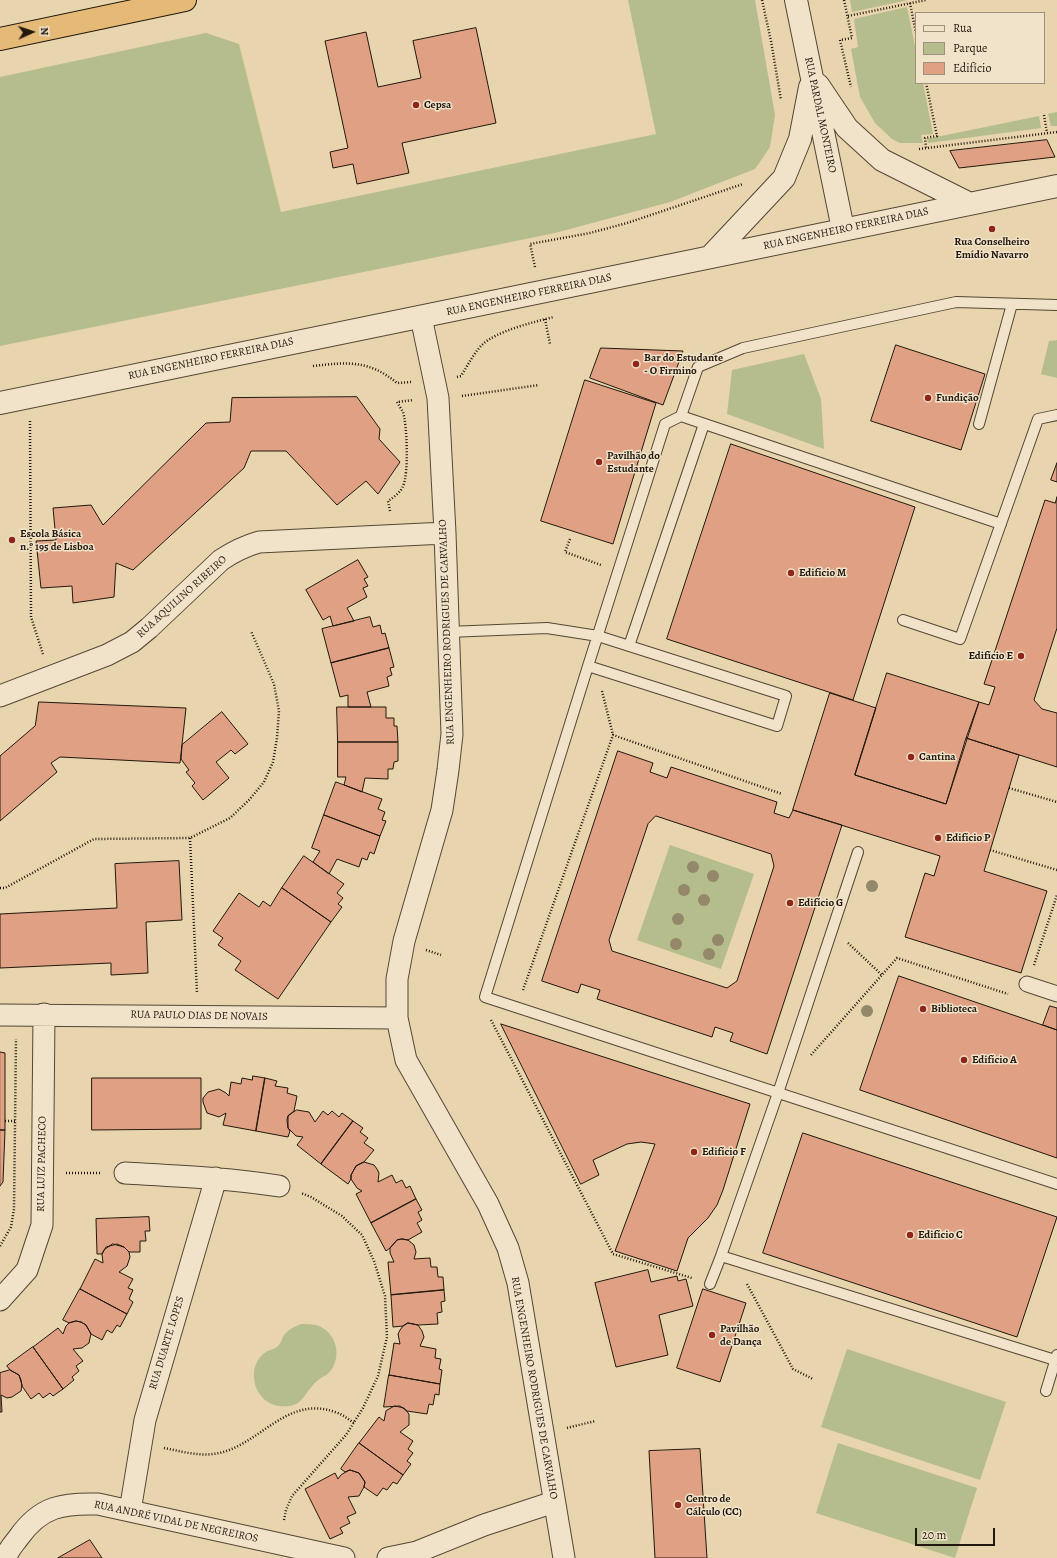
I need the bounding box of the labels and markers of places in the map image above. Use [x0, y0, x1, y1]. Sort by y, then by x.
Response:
place label: Cepsa [424, 98, 451, 112]
marker: Cepsa [411, 100, 421, 110]
marker: Rua Conselheiro Emídio Navarro [987, 224, 997, 234]
place label: Rua Conselheiro Emídio Navarro [954, 235, 1030, 261]
place label: Bar do Estudante - O Firmino [644, 351, 723, 377]
marker: Bar do Estudante - O Firmino [631, 359, 641, 369]
place label: Fundição [936, 391, 979, 405]
marker: Fundição [923, 393, 933, 403]
place label: Pavilhão do Estudante [607, 449, 660, 475]
marker: Pavilhão do Estudante [594, 457, 604, 467]
place label: Escola Básica n.º 195 de Lisboa [20, 527, 94, 553]
marker: Escola Básica n.º 195 de Lisboa [7, 535, 17, 545]
place label: Edifício M [799, 566, 846, 580]
marker: Edifício M [786, 568, 796, 578]
place label: Edifício E [968, 649, 1013, 663]
marker: Edifício E [1016, 651, 1026, 661]
place label: Cantina [919, 750, 956, 764]
marker: Cantina [906, 752, 916, 762]
place label: Edifício P [946, 831, 990, 845]
marker: Edifício P [933, 833, 943, 843]
place label: Edifício G [798, 896, 843, 910]
marker: Edifício G [785, 898, 795, 908]
place label: Biblioteca [931, 1002, 977, 1016]
marker: Biblioteca [918, 1004, 928, 1014]
place label: Edifício A [972, 1053, 1017, 1067]
marker: Edifício A [959, 1055, 969, 1065]
place label: Edifício F [702, 1145, 746, 1159]
marker: Edifício F [689, 1147, 699, 1157]
place label: Edifício C [918, 1228, 963, 1242]
marker: Edifício C [905, 1230, 915, 1240]
place label: Pavilhão de Dança [720, 1322, 762, 1348]
marker: Pavilhão de Dança [707, 1330, 717, 1340]
place label: Centro de Cálculo (CC) [686, 1492, 742, 1518]
marker: Centro de Cálculo (CC) [673, 1500, 683, 1510]

